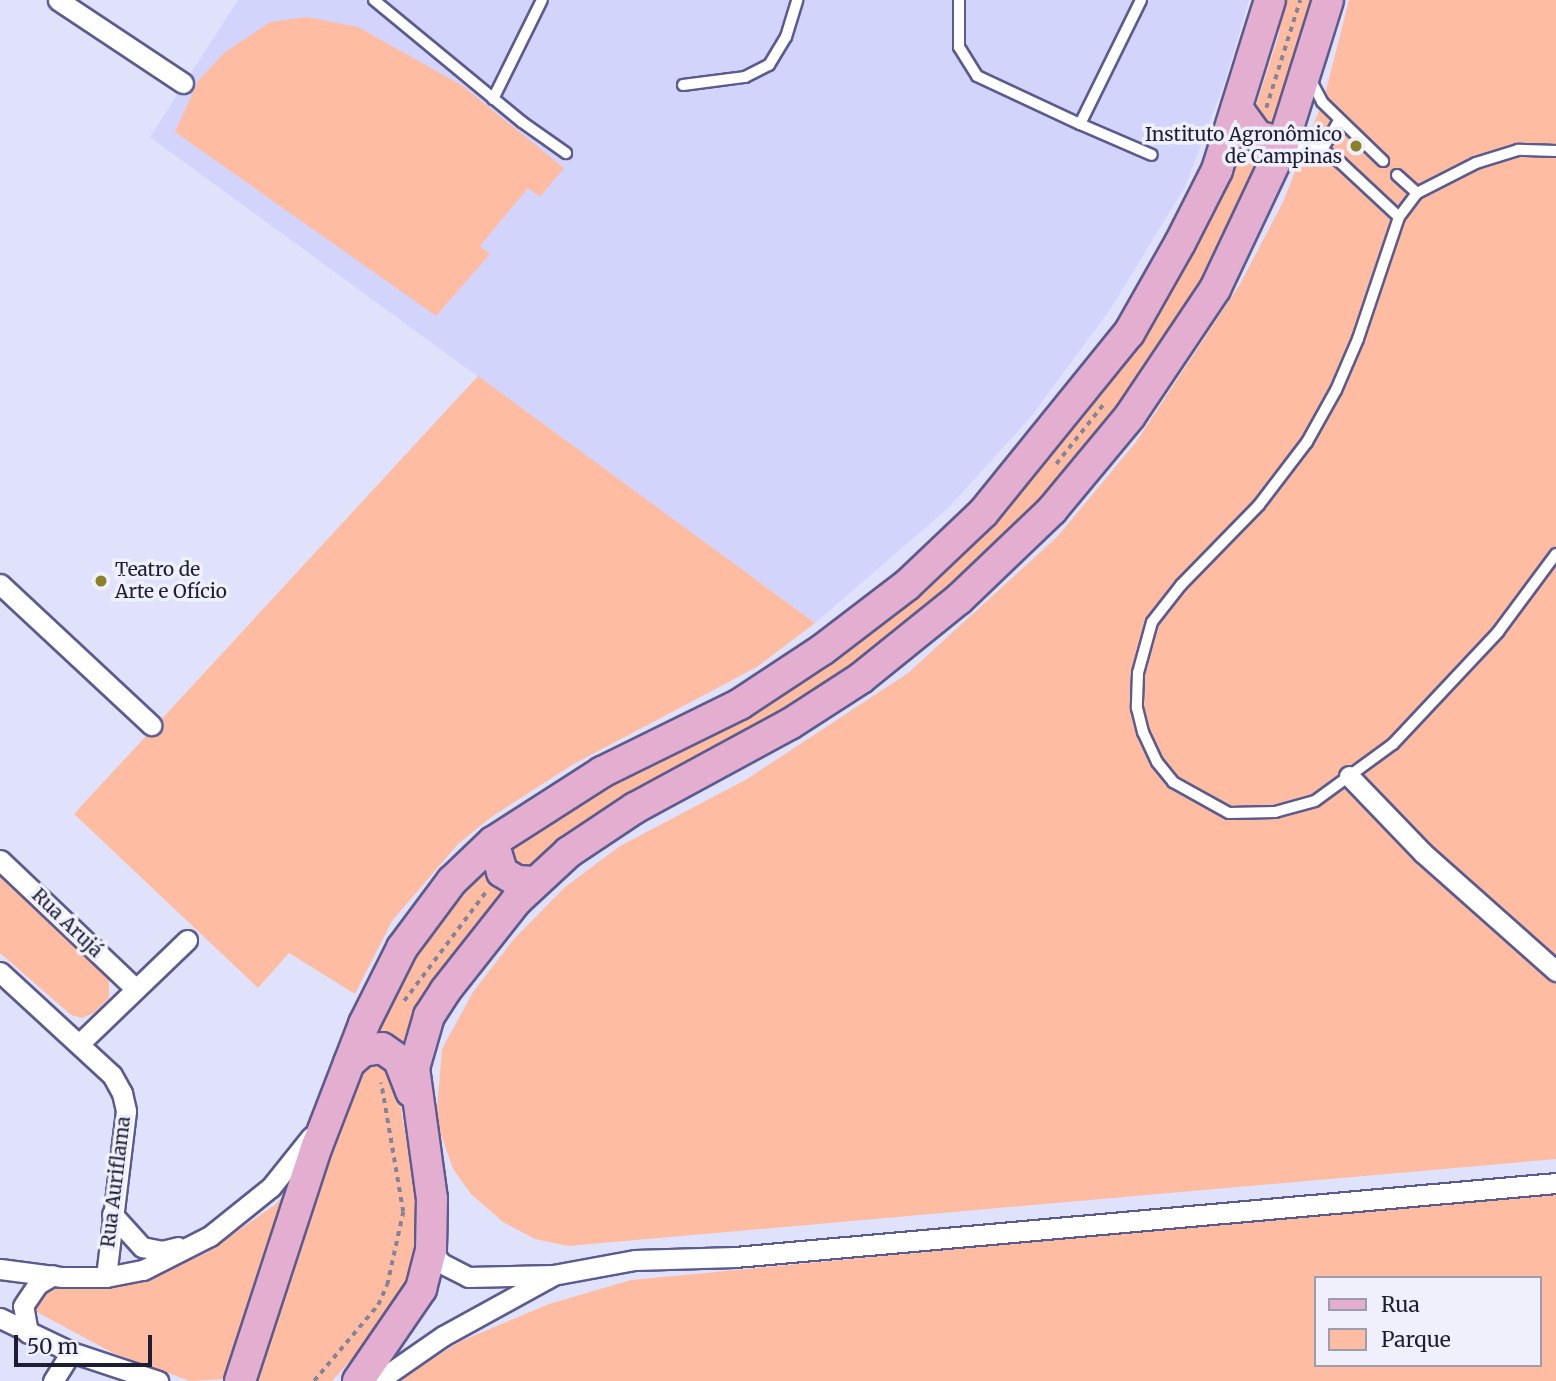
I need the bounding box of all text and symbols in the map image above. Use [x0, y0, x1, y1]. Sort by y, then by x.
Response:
place label: Instituto Agronômico de Campinas [1145, 124, 1342, 168]
marker: Instituto Agronômico de Campinas [1348, 138, 1364, 154]
place label: Teatro de Arte e Ofício [115, 559, 227, 603]
marker: Teatro de Arte e Ofício [93, 573, 109, 589]
street label: Rua Arujá [27, 884, 107, 962]
street label: Rua Auriflama [97, 1115, 135, 1249]
legend [1314, 1276, 1542, 1367]
text: Rua [1381, 1291, 1420, 1318]
scale bar [18, 1322, 156, 1366]
text: Parque [1381, 1326, 1451, 1353]
text: 50 m [27, 1333, 78, 1360]

